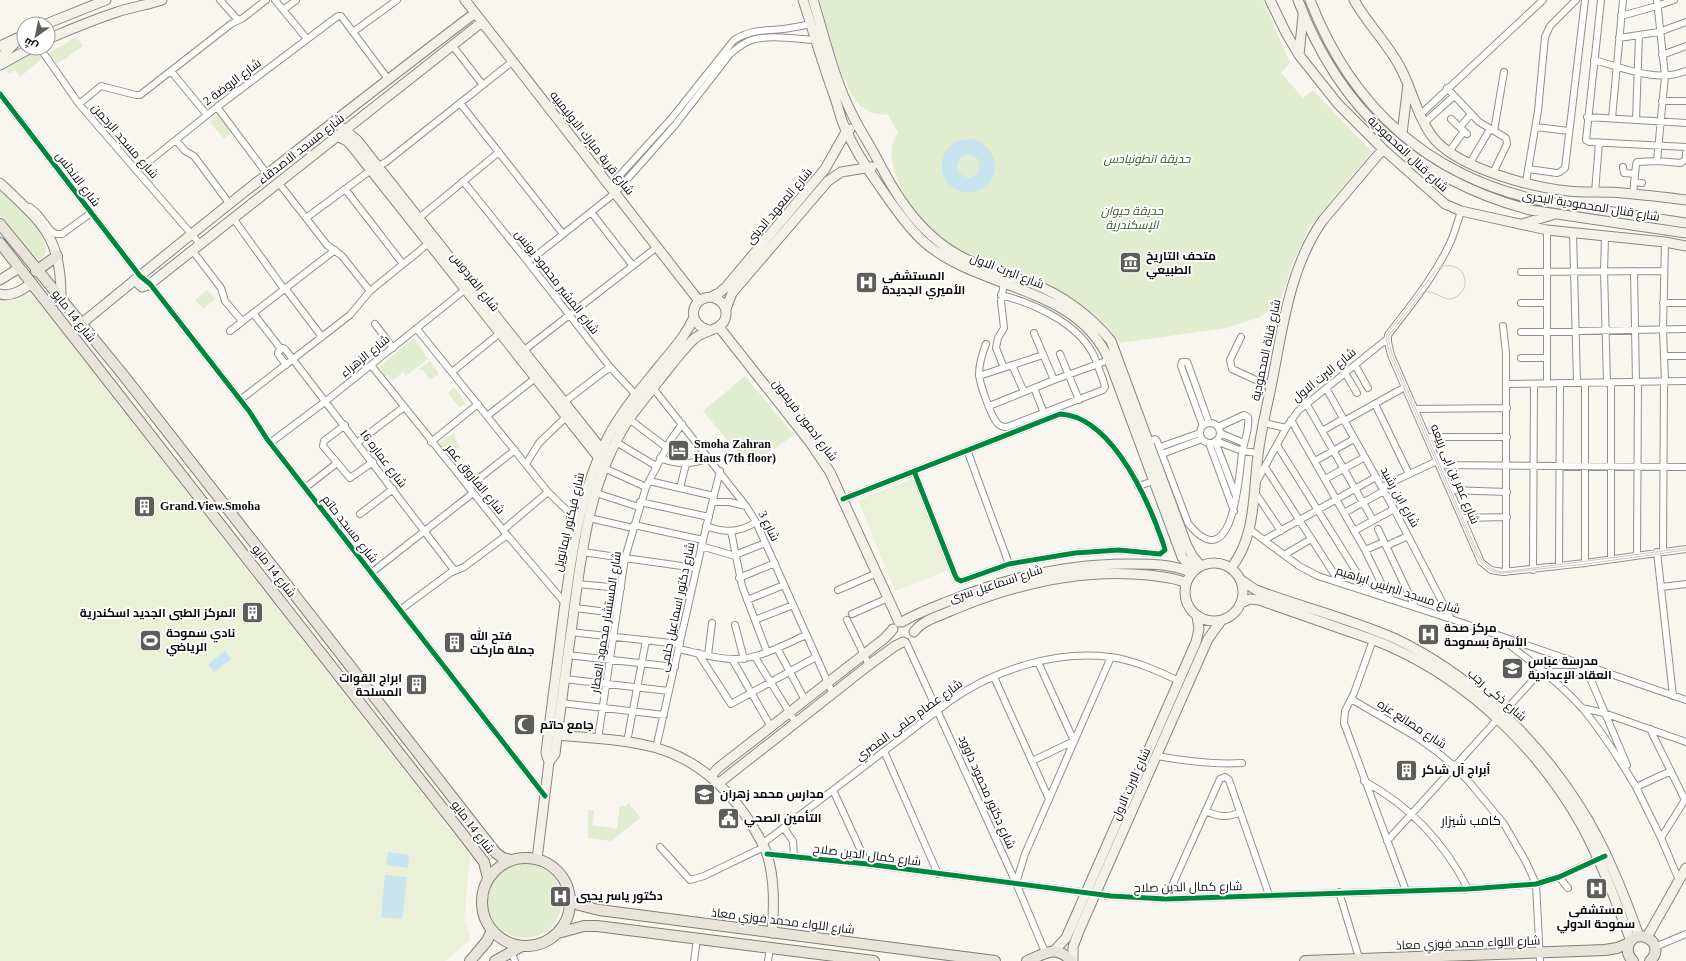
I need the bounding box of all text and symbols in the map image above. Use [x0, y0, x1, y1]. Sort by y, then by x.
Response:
north arrow [16, 16, 56, 56]
text: ش [21, 35, 40, 53]
street label: شارع الروضة 2 [200, 56, 264, 109]
street label: شارع قرية مبارك الاوليمبيه [546, 88, 637, 198]
street label: شارع مسجد الرحمن [88, 101, 161, 182]
street label: شارع مسجد الاصدقاء [255, 111, 348, 188]
street label: شارع قنال المحمودية [1364, 113, 1451, 196]
street label: شارع الاندلس [52, 149, 103, 210]
park label: حديقة انطونيادس [1104, 152, 1192, 166]
street label: شارع المعهد الدينى [743, 165, 816, 248]
street label: شارع قنال المحمودية البحرى [1521, 188, 1661, 225]
park label: حديقة حيوان الإسكندرية [1101, 204, 1164, 233]
street label: شارع المشير محمود يونس [511, 227, 602, 338]
place label: متحف التاريخ الطبيعي [1146, 249, 1216, 280]
street label: شارع الفردوس [447, 250, 502, 315]
museum icon: متحف التاريخ الطبيعي [1118, 250, 1144, 276]
street label: شارع البرت الاول [968, 251, 1046, 292]
place label: المستشفى الأميري الجديدة [882, 269, 965, 300]
hospital icon: المستشفى الأميري الجديدة [853, 270, 879, 296]
street label: شارع 14 مايو [48, 287, 99, 346]
street label: شارع قناة المحمودية [1248, 298, 1285, 402]
street label: شارع الزهراء [338, 332, 393, 381]
street label: شارع البرت الاول [1289, 345, 1359, 406]
street label: شارع ادمون فريمون [769, 376, 840, 464]
street label: شارع عمر بن ابى ربيعه [1427, 422, 1482, 527]
street label: شارع عماره 16 [356, 426, 410, 491]
place label: Smoha Zahran Haus (7th floor) [694, 437, 776, 465]
hotel icon: Smoha Zahran Haus (7th floor) [665, 438, 691, 464]
street label: شارع الفاروق عمر [441, 440, 507, 517]
street label: شارع ابن رشيد [1377, 464, 1422, 530]
street label: شارع فيكتور ايمانويل [551, 471, 588, 573]
street label: شارع مسجد حاتم [318, 492, 381, 566]
building icon: Grand.View.Smoha [131, 493, 157, 519]
place label: Grand.View.Smoha [160, 499, 260, 513]
street label: شارع 3 [755, 508, 782, 544]
street label: شارع دكتور اسماعيل حلمى [656, 541, 699, 673]
street label: شارع 14 مايو [248, 542, 299, 601]
street label: شارع المستشار محمود العطار [588, 550, 625, 695]
street label: شارع اسماعيل سرى [948, 562, 1045, 607]
street label: شارع مسجد البرنس ابراهيم [1334, 563, 1462, 618]
building icon: المركز الطبى الجديد اسكندرية [239, 600, 265, 626]
place label: المركز الطبى الجديد اسكندرية [80, 606, 236, 621]
place label: مركز صحة الأسرة بسموحة [1444, 621, 1527, 650]
hospital icon: مركز صحة الأسرة بسموحة [1416, 622, 1442, 648]
place label: نادي سموحة الرياضي [166, 626, 235, 657]
sports icon: نادي سموحة الرياضي [138, 627, 164, 653]
place label: فتح الله جملة ماركت [470, 627, 534, 658]
building icon: فتح الله جملة ماركت [442, 630, 468, 656]
place label: مدرسة عباس العقاد الإعدادية [1528, 654, 1612, 683]
school or university icon: مدرسة عباس العقاد الإعدادية [1499, 655, 1525, 681]
street label: شارع ذكى رجب [1464, 666, 1529, 725]
place label: ابراج القوات المسلحة [339, 671, 402, 699]
building icon: ابراج القوات المسلحة [404, 672, 430, 698]
street label: شارع عصام حلمى المصري [853, 677, 967, 766]
street label: شارع مصانع عزه [1374, 697, 1449, 752]
mosque icon: جامع حاتم [512, 712, 538, 738]
place label: جامع حاتم [540, 718, 594, 734]
street label: شارع دكتور محمود داوود [955, 733, 1018, 851]
street label: شارع البرت الاول [1109, 746, 1154, 823]
building icon: أبراج آل شاكر [1393, 757, 1419, 783]
place label: أبراج آل شاكر [1421, 762, 1491, 779]
school or university icon: مدارس محمد زهران [692, 781, 718, 807]
place label: مدارس محمد زهران [720, 787, 824, 802]
street label: شارع 14 مايو [448, 798, 497, 857]
public building icon: التأمين الصحي [715, 805, 741, 831]
place label: التأمين الصحي [744, 810, 822, 828]
district label: كامب شيزار [1440, 813, 1501, 828]
street label: شارع كمال الدين صلاح [812, 841, 922, 870]
hospital icon: مستشفى سموحة الدولي [1583, 876, 1609, 902]
street label: شارع كمال الدين صلاح [1133, 879, 1243, 896]
hospital icon: دكتور ياسر يحيي [548, 883, 574, 909]
place label: دكتور ياسر يحيي [576, 889, 663, 904]
place label: مستشفى سموحة الدولي [1557, 903, 1635, 934]
street label: شارع اللواء محمد فوزي معاذ [710, 905, 856, 940]
street label: شارع اللواء محمد فوزي معاذ [1396, 933, 1541, 956]

